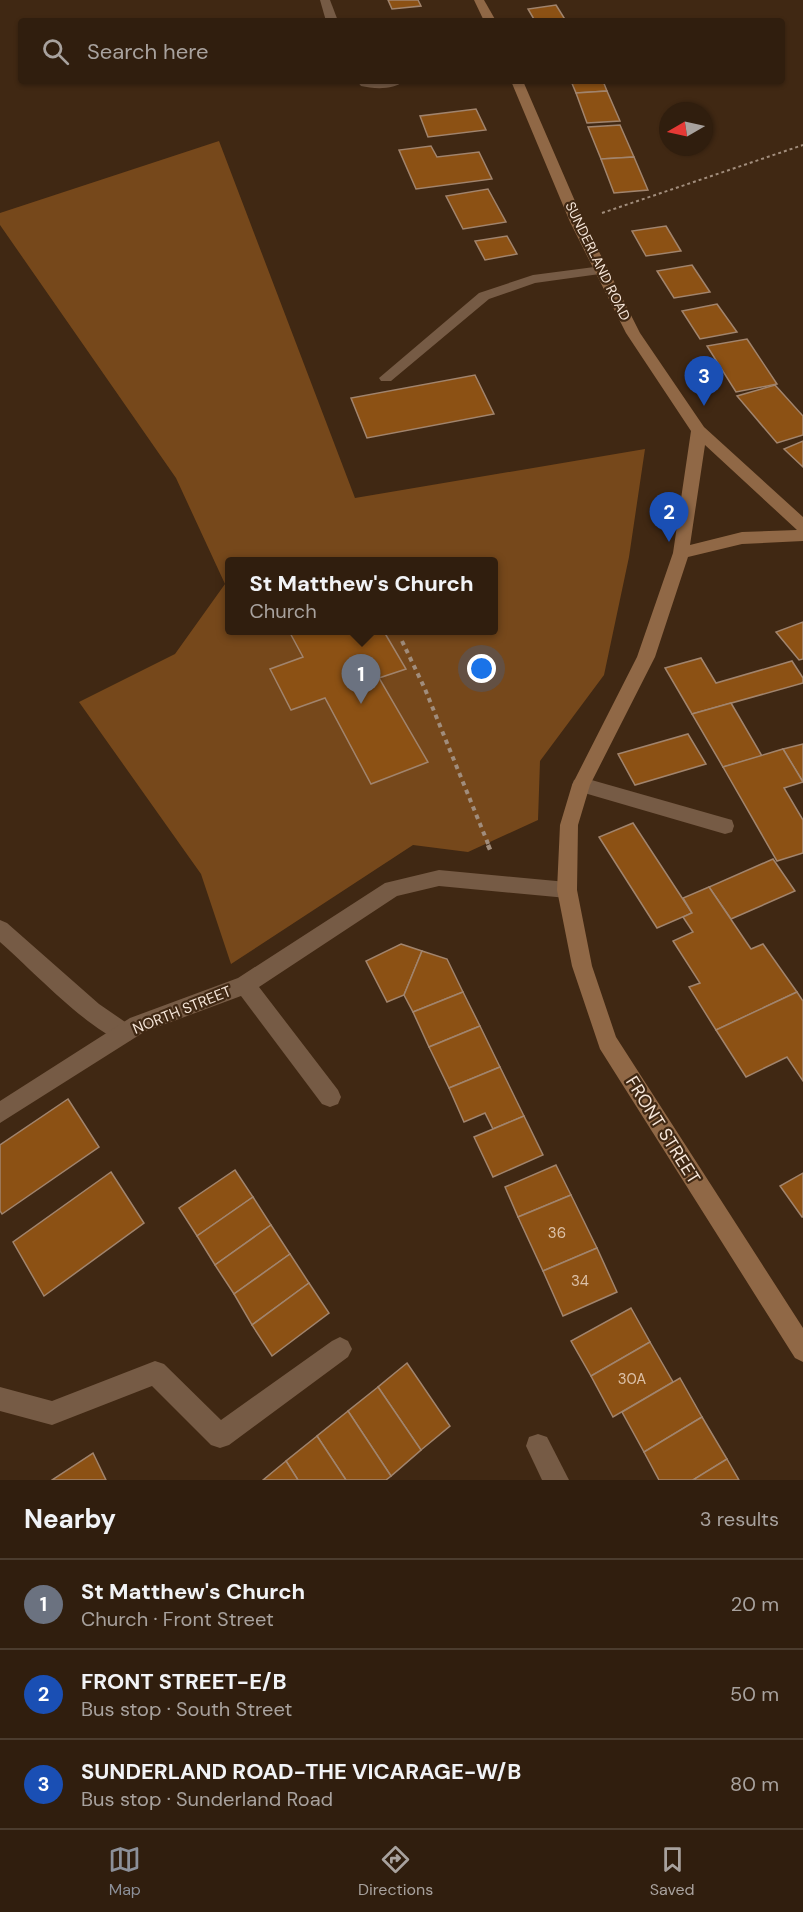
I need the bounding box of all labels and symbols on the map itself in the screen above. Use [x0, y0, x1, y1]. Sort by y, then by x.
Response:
north arrow [659, 102, 713, 156]
street label: SUNDERLAND ROAD [561, 199, 635, 323]
pin: 3 [684, 356, 724, 406]
pin: 2 [650, 492, 688, 542]
pin: 1 [342, 654, 380, 704]
your location [467, 654, 496, 683]
street label: NORTH STREET [130, 981, 234, 1039]
street label: FRONT STREET [620, 1072, 706, 1188]
house number: 36 [548, 1223, 566, 1243]
house number: 34 [571, 1271, 589, 1291]
house number: 30A [618, 1369, 646, 1389]

